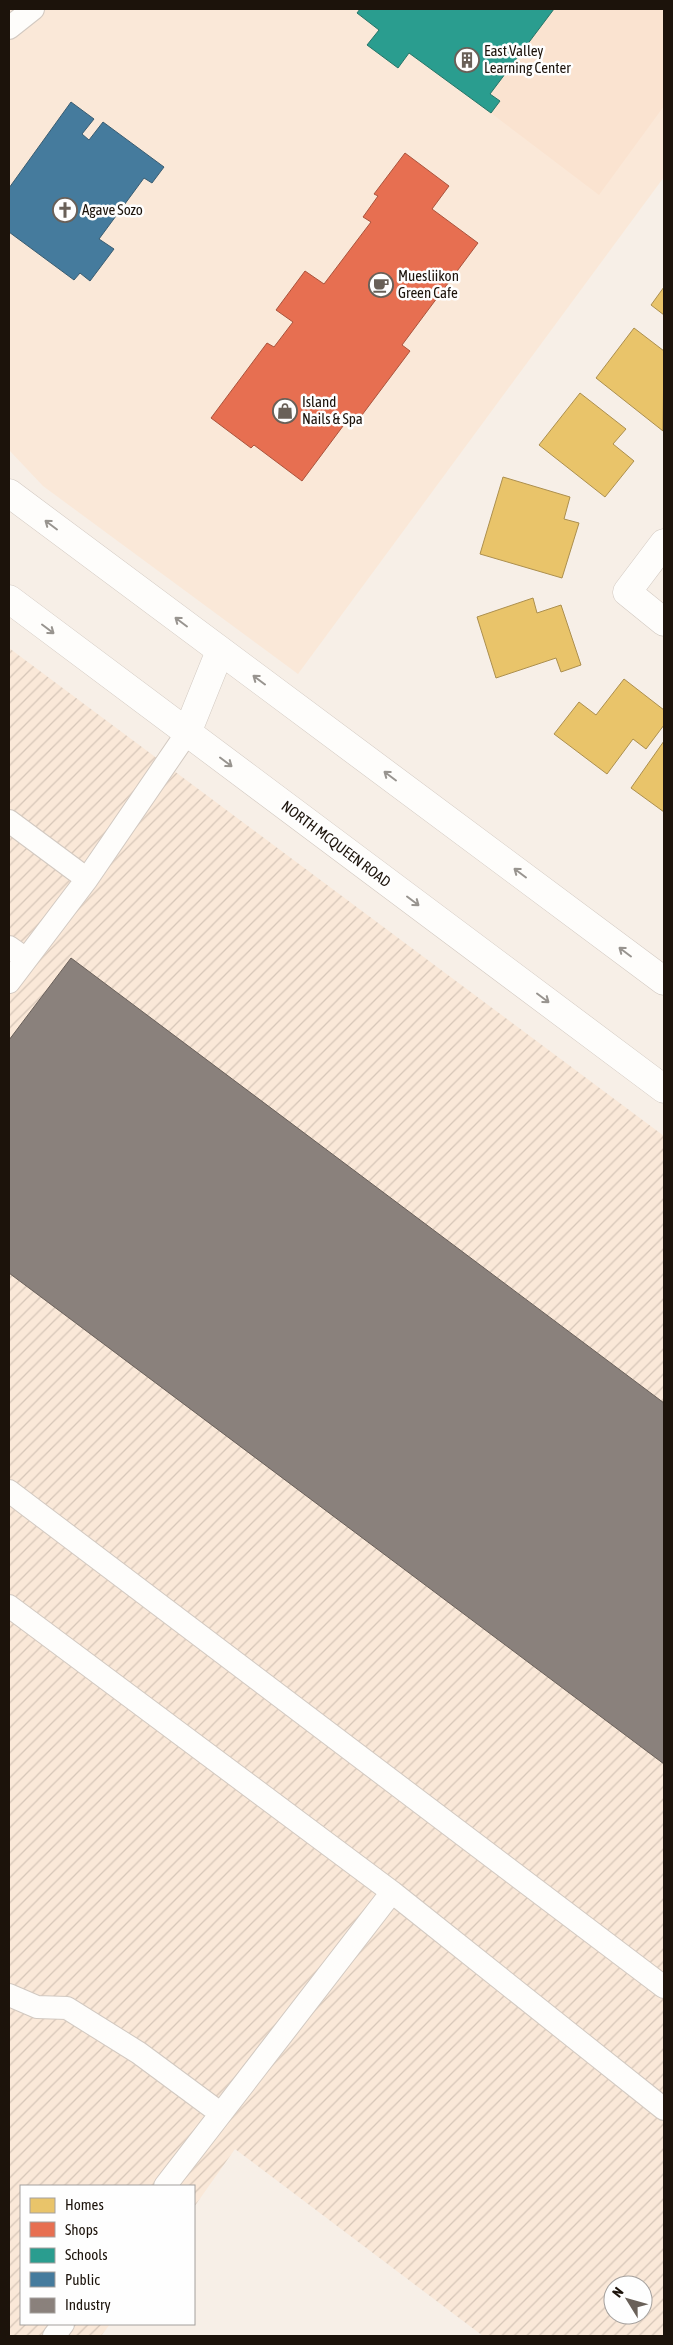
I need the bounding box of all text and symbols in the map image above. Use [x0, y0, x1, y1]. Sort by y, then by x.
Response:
place label: East Valley Learning Center [484, 42, 571, 76]
building icon: East Valley Learning Center [454, 47, 480, 73]
church icon: Agave Sozo [52, 197, 78, 223]
place label: Agave Sozo [82, 201, 143, 218]
place label: Muesliikon Green Cafe [398, 267, 459, 301]
cafe icon: Muesliikon Green Cafe [368, 272, 394, 298]
place label: Island Nails & Spa [302, 393, 363, 427]
shop icon: Island Nails & Spa [272, 398, 298, 424]
one-way arrow [44, 519, 58, 530]
one-way arrow [175, 616, 188, 627]
one-way arrow [41, 623, 54, 634]
one-way arrow [253, 674, 266, 685]
one-way arrow [219, 757, 233, 767]
one-way arrow [383, 771, 397, 782]
street label: NORTH MCQUEEN ROAD [278, 797, 394, 890]
one-way arrow [513, 868, 527, 878]
one-way arrow [406, 896, 420, 906]
one-way arrow [619, 946, 632, 957]
one-way arrow [536, 993, 550, 1003]
legend [20, 2185, 195, 2325]
text: Homes [65, 2196, 104, 2213]
text: Shops [65, 2221, 98, 2238]
text: Schools [65, 2246, 108, 2263]
text: Public [65, 2271, 100, 2288]
north arrow [603, 2275, 653, 2325]
text: N [609, 2284, 626, 2300]
text: Industry [65, 2296, 111, 2313]

